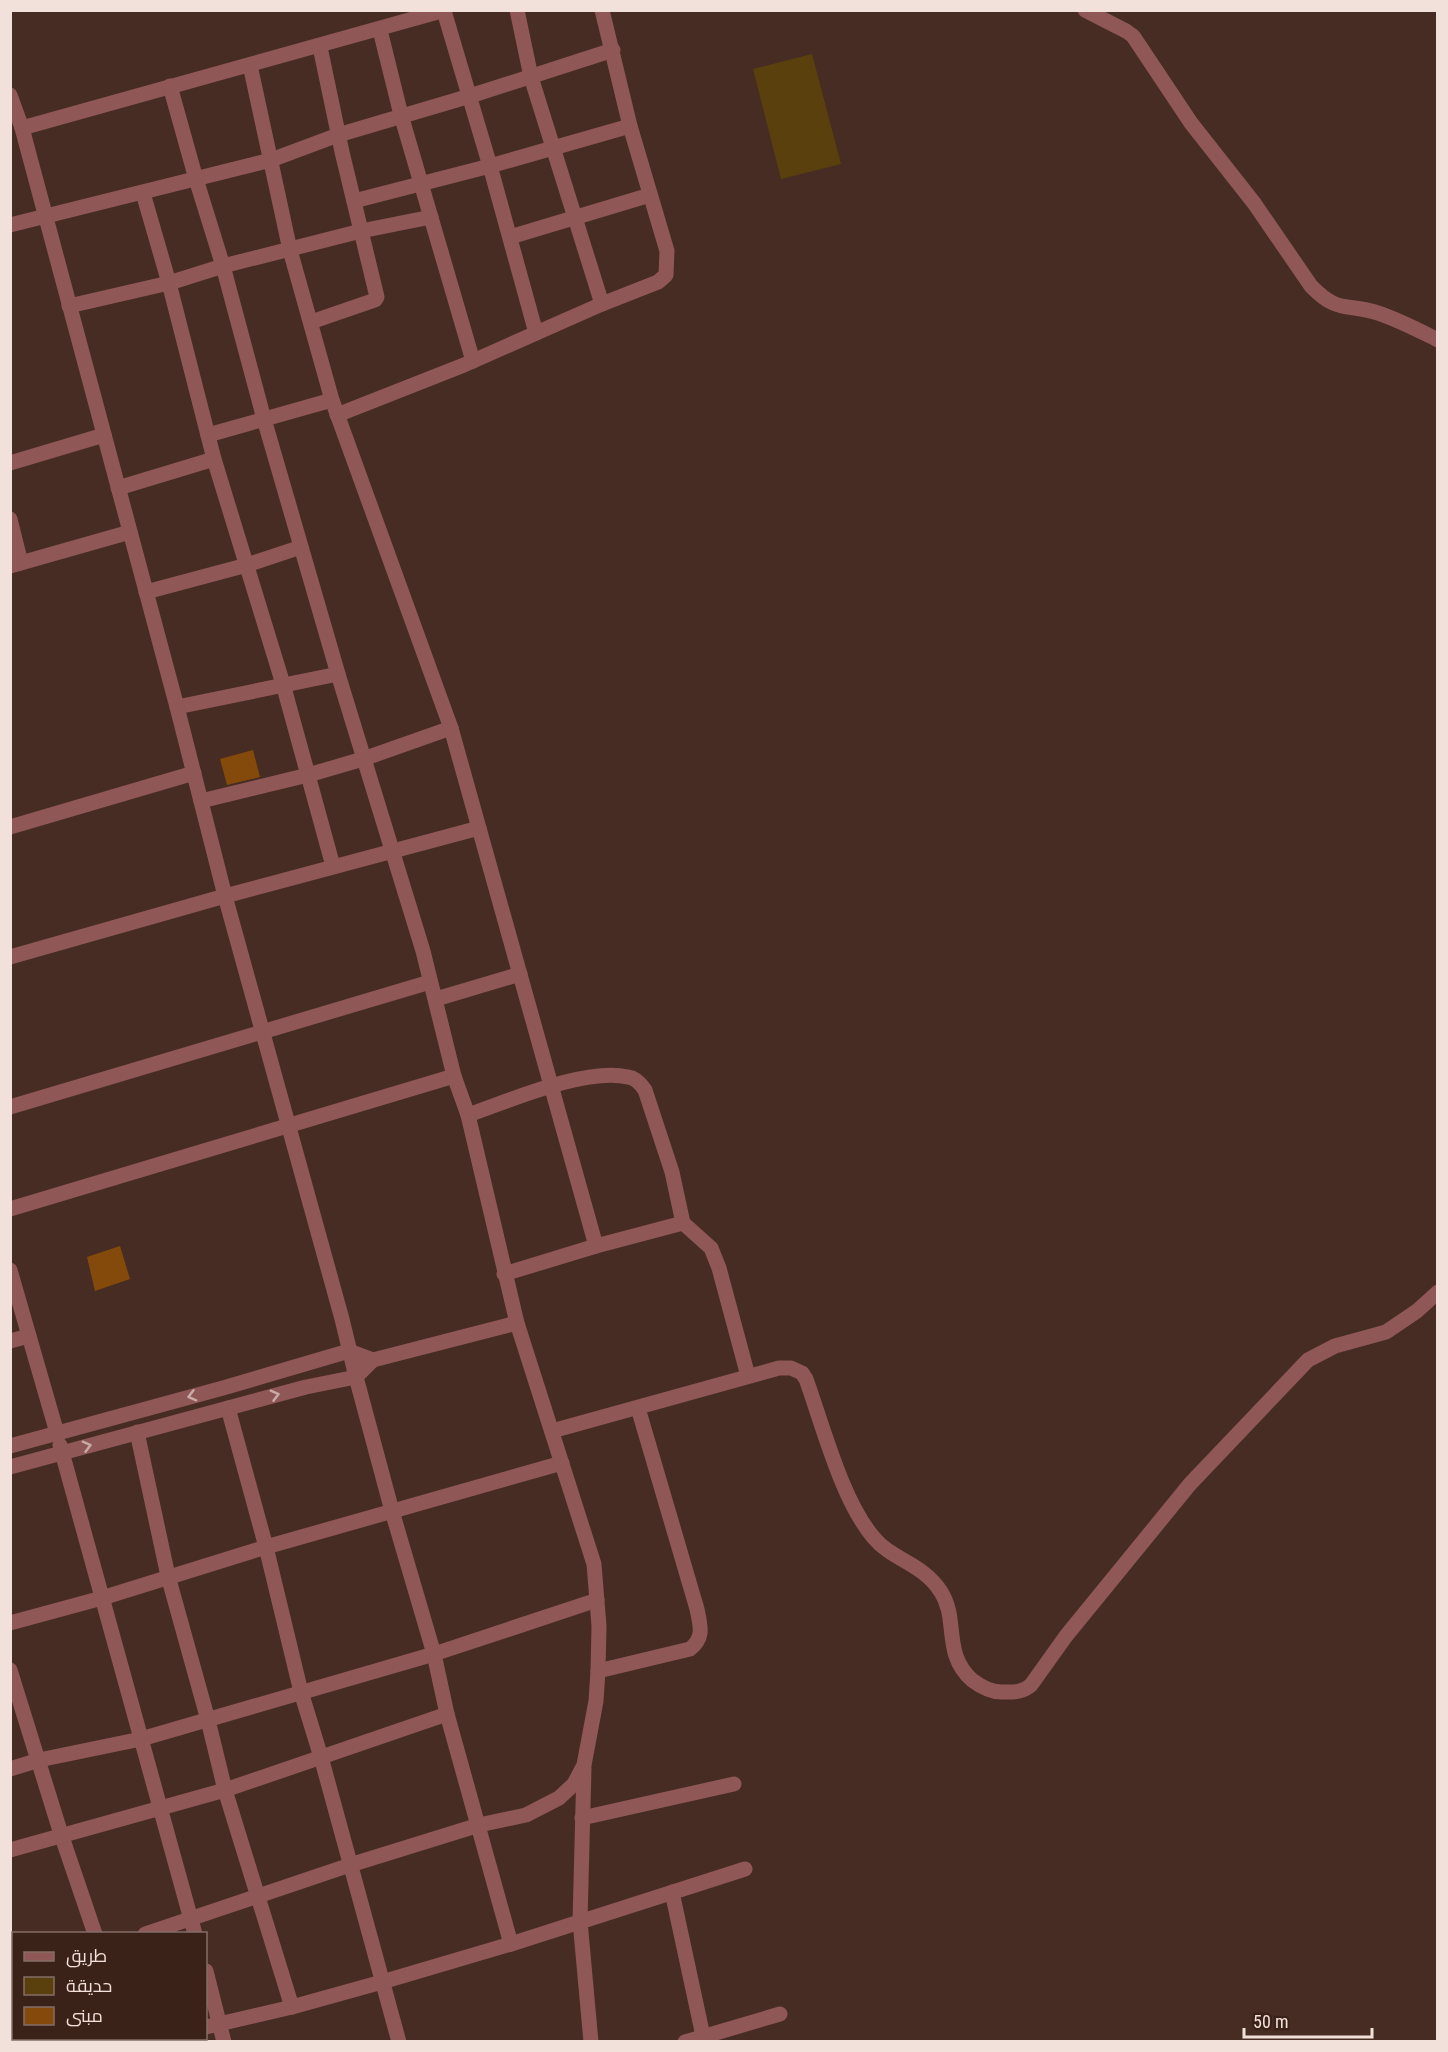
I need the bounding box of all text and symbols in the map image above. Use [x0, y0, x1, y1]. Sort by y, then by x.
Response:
one-way arrow [187, 1389, 198, 1401]
one-way arrow [270, 1390, 280, 1402]
one-way arrow [81, 1441, 92, 1453]
legend [12, 1932, 207, 2040]
text: طريق [66, 1945, 107, 1968]
text: حديقة [66, 1975, 112, 1996]
scale bar [1244, 2001, 1372, 2039]
text: مبنى [66, 2005, 103, 2027]
text: 50 m [1253, 2011, 1288, 2032]

